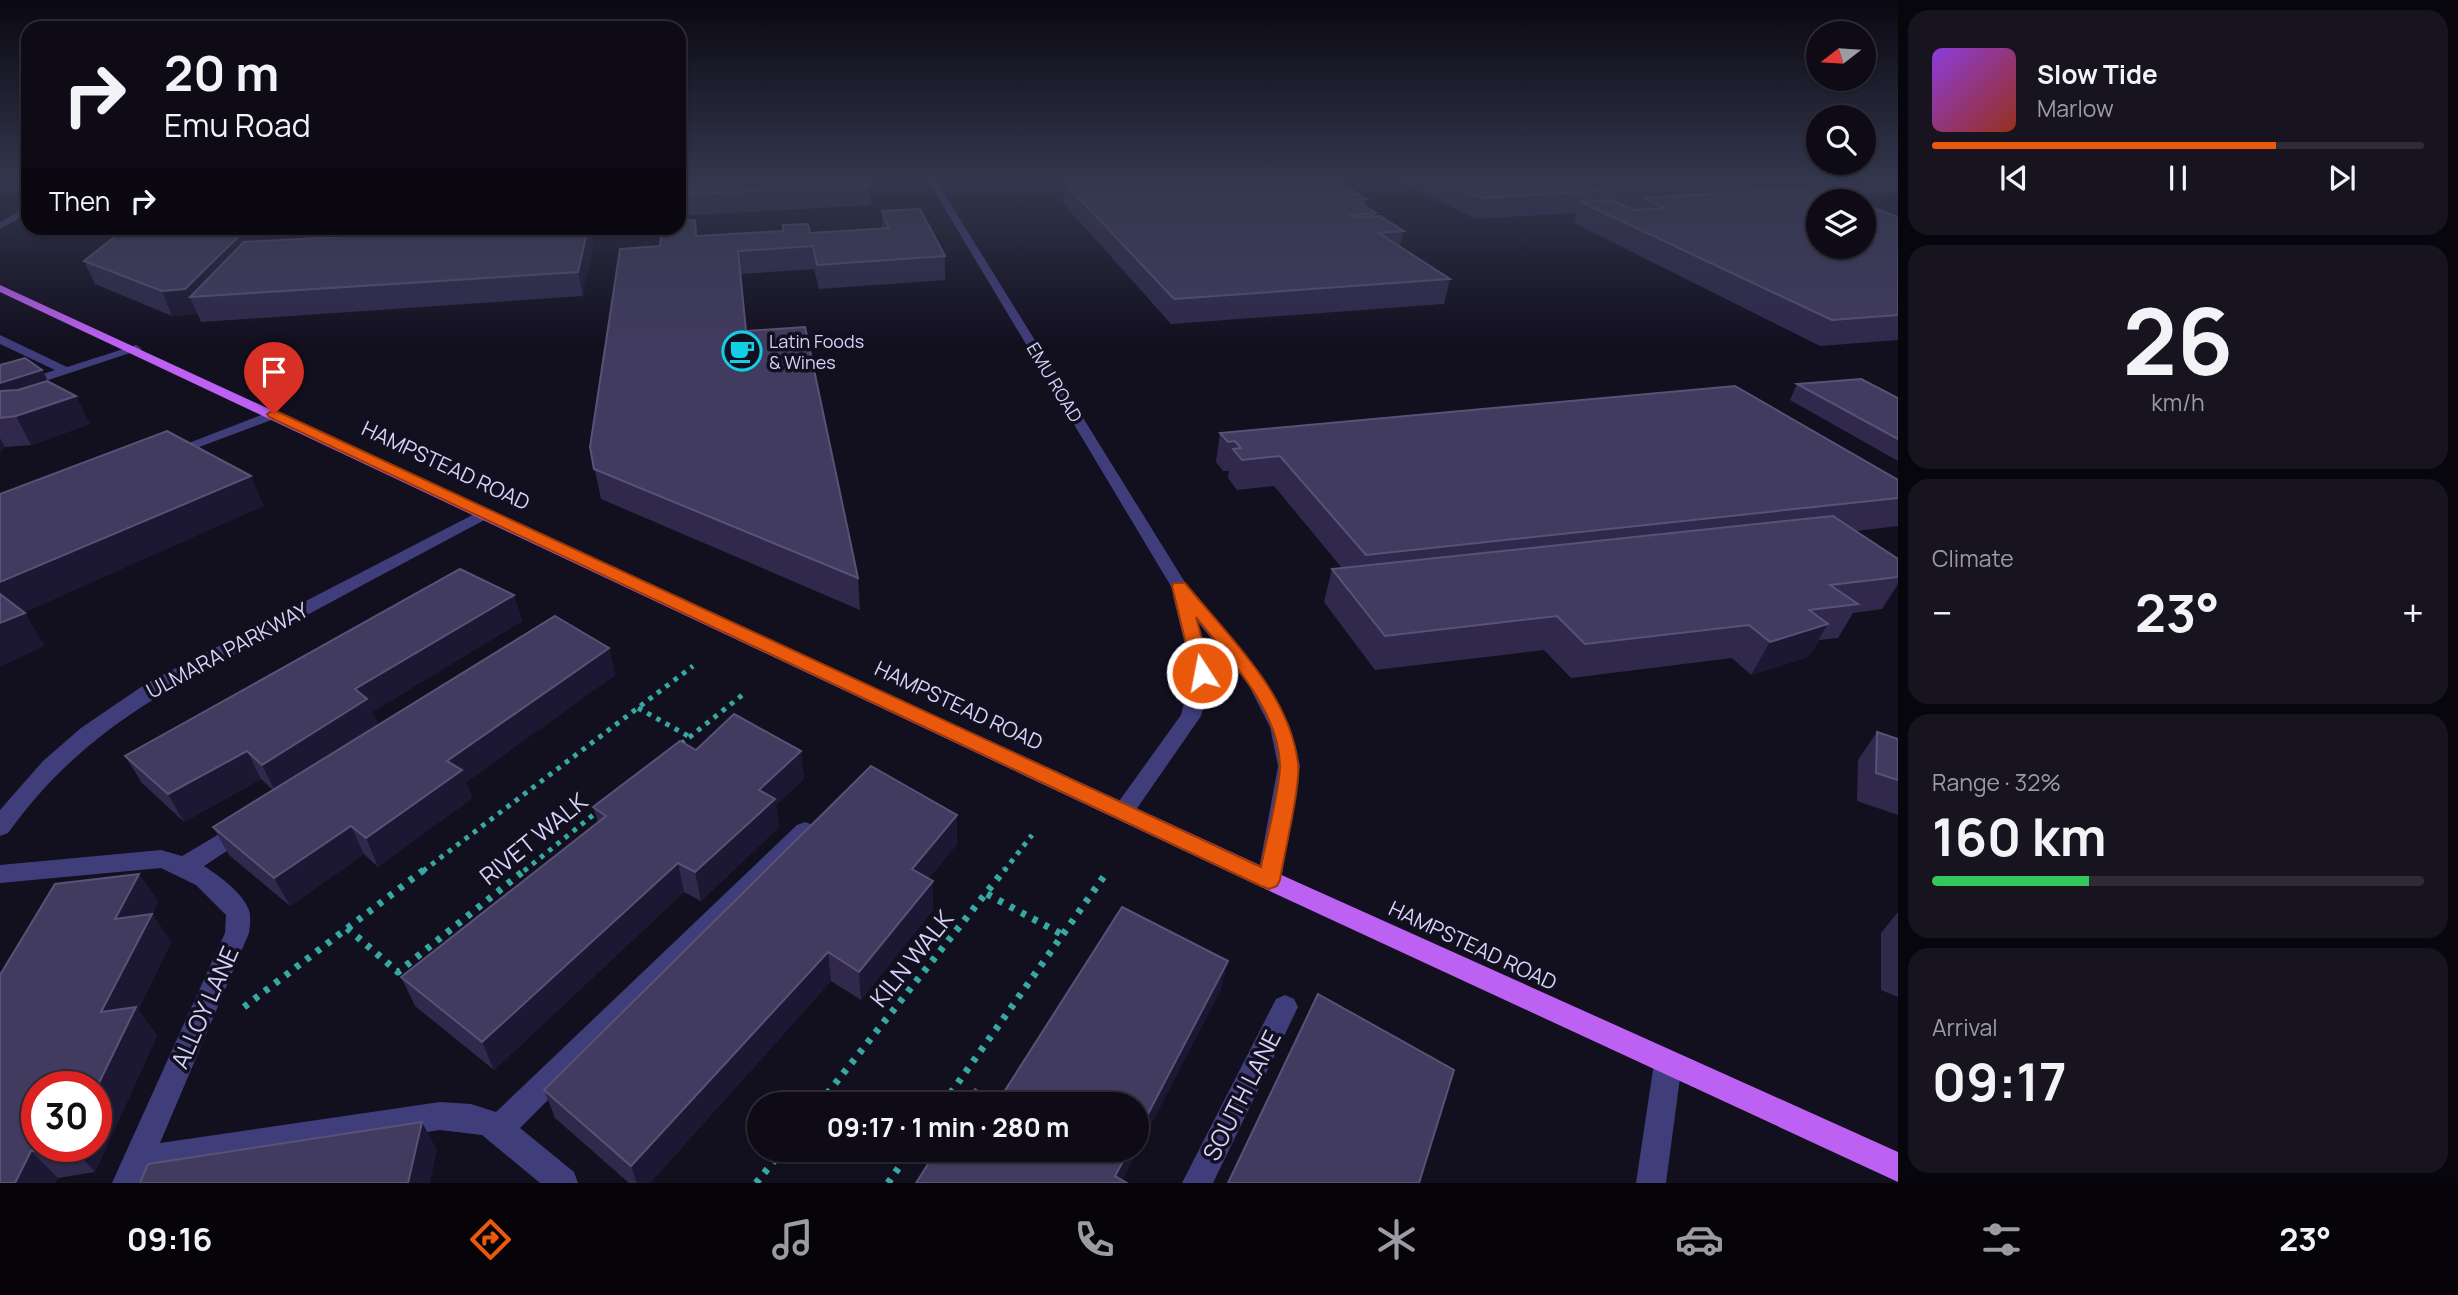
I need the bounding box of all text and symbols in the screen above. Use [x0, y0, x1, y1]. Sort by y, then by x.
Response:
north arrow [1806, 21, 1876, 91]
map controls [1806, 21, 1876, 259]
text: 20 m [164, 39, 279, 106]
icon: right [49, 49, 140, 140]
text: Slow Tide [2037, 56, 2158, 92]
text: Marlow [2037, 92, 2114, 124]
text: Emu Road [164, 103, 311, 147]
button: search [1806, 105, 1876, 175]
icon: previous [1995, 159, 2033, 197]
icon: pause [2159, 159, 2197, 197]
icon: next [2323, 159, 2361, 197]
icon: right [124, 182, 162, 220]
text: Then [49, 183, 110, 219]
button: layers [1806, 189, 1876, 259]
text: 26 [2123, 278, 2233, 402]
place label: Latin Foods & Wines [769, 329, 864, 374]
cafe icon: Latin Foods & Wines [721, 330, 763, 372]
street label: EMU ROAD [1022, 338, 1088, 426]
pin [244, 342, 304, 414]
icon: arrive [255, 353, 293, 391]
text: km/h [2151, 386, 2205, 418]
street label: HAMPSTEAD ROAD [357, 414, 535, 516]
text: Climate [1932, 542, 2014, 574]
text: 23° [2135, 577, 2220, 648]
text: − [1932, 586, 1953, 638]
text: + [2402, 586, 2424, 638]
street label: ULMARA PARKWAY [141, 595, 313, 705]
position arrow [1165, 636, 1239, 710]
street label: HAMPSTEAD ROAD [870, 654, 1048, 756]
text: Range · 32% [1932, 766, 2061, 798]
street label: RIVET WALK [472, 784, 594, 892]
text: 160 km [1932, 801, 2106, 872]
street label: HAMPSTEAD ROAD [1384, 894, 1562, 996]
street label: KILN WALK [862, 902, 961, 1013]
street label: ALLOY LANE [162, 941, 246, 1073]
text: Arrival [1932, 1011, 1998, 1043]
street label: SOUTH LANE [1194, 1024, 1288, 1166]
text: 09:17 [1932, 1046, 2067, 1117]
speed limit sign: 30 [21, 1071, 112, 1162]
text: 09:17 · 1 min · 280 m [827, 1109, 1069, 1145]
icon: directions [466, 1215, 515, 1264]
icon: music [768, 1215, 817, 1264]
icon: phone [1070, 1215, 1119, 1264]
icon: climate [1372, 1215, 1421, 1264]
icon: car [1675, 1215, 1724, 1264]
icon: filters [1977, 1215, 2026, 1264]
text: 09:16 [127, 1217, 212, 1261]
text: 23° [2279, 1217, 2331, 1261]

